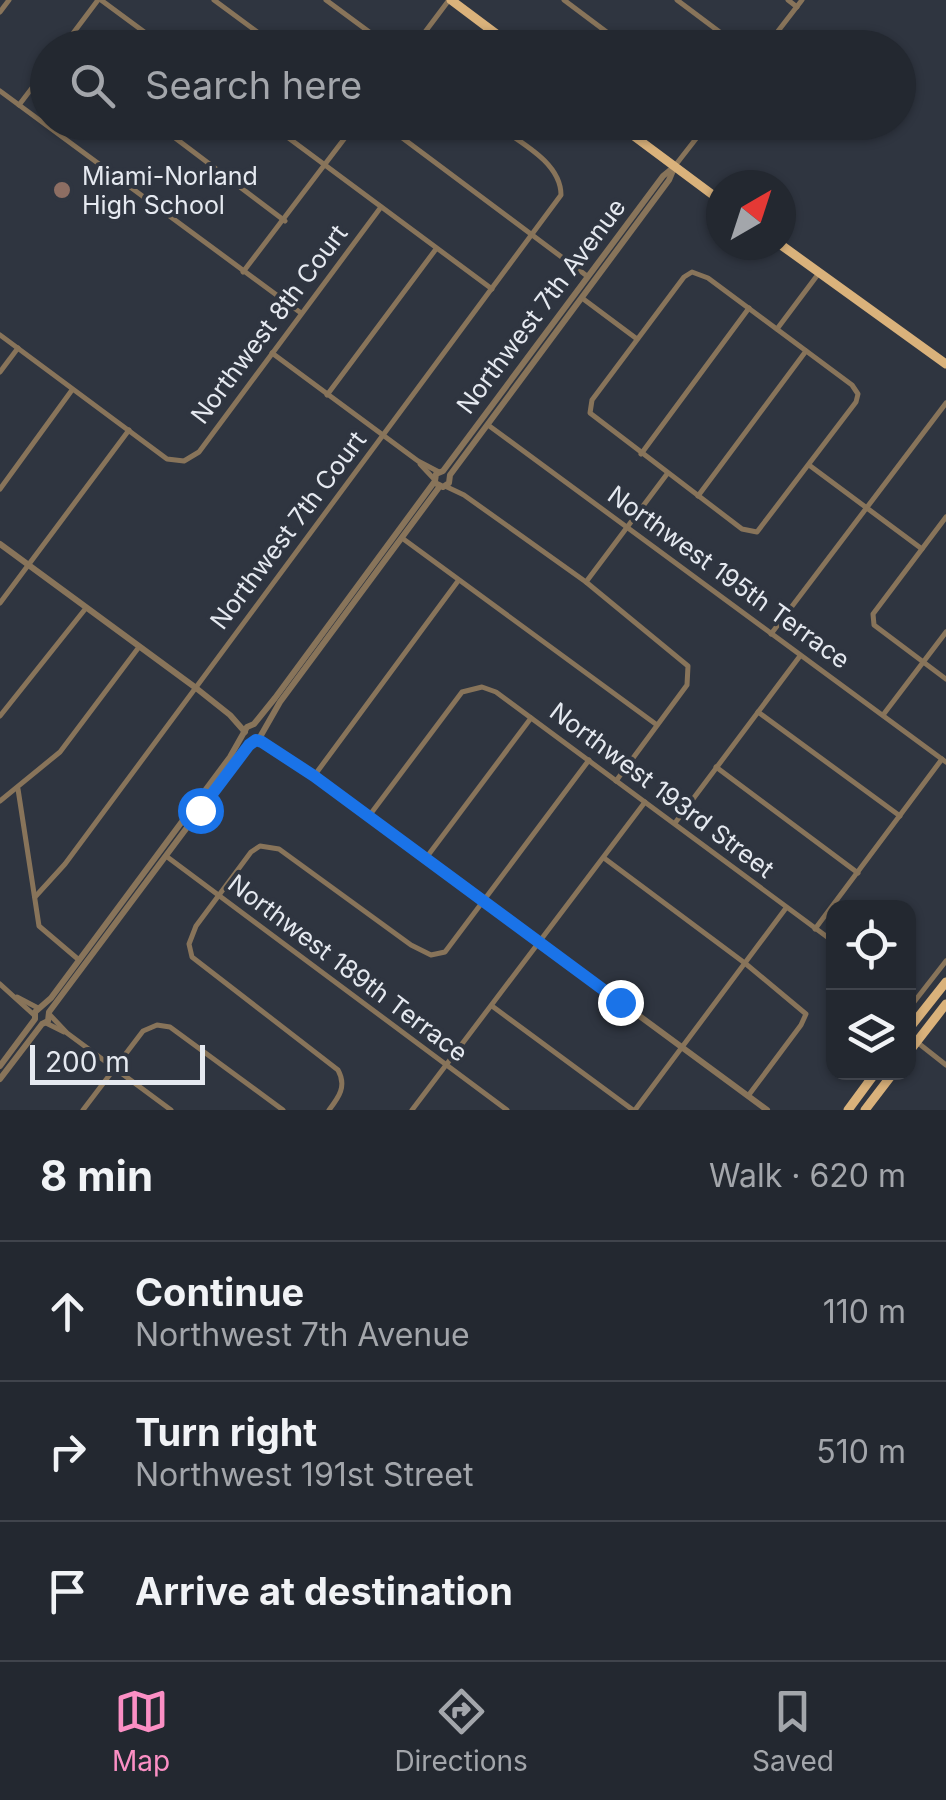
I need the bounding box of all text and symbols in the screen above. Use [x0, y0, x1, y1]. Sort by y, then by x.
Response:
search box [30, 30, 916, 140]
icon: search [65, 58, 120, 113]
text: Search here [145, 62, 362, 108]
place label: Miami-Norland High School [82, 161, 258, 220]
north arrow [706, 170, 796, 260]
marker: Miami-Norland High School [51, 179, 73, 201]
street label: Northwest 7th Avenue [450, 193, 632, 419]
street label: Northwest 8th Court [184, 219, 354, 429]
street label: Northwest 7th Court [204, 425, 372, 635]
street label: Northwest 195th Terrace [602, 479, 856, 675]
street label: Northwest 193rd Street [544, 696, 780, 884]
route start [178, 788, 224, 834]
street label: Northwest 189th Terrace [222, 868, 474, 1068]
map controls [826, 900, 916, 1080]
button: locate [826, 900, 916, 990]
route end [598, 980, 644, 1026]
button: layers [826, 990, 916, 1080]
scale bar [30, 1040, 205, 1084]
text: 200 m [45, 1045, 130, 1079]
text: 8 min [40, 1150, 153, 1201]
text: Walk · 620 m [709, 1156, 906, 1195]
text: Continue [135, 1269, 304, 1315]
icon: ahead [40, 1284, 95, 1339]
text: 110 m [823, 1292, 906, 1331]
text: Northwest 7th Avenue [135, 1315, 470, 1354]
text: Turn right [135, 1409, 317, 1455]
icon: right [40, 1424, 95, 1479]
text: 510 m [816, 1432, 906, 1471]
text: Northwest 191st Street [135, 1455, 473, 1494]
icon: arrive [40, 1564, 95, 1619]
text: Arrive at destination [135, 1568, 513, 1614]
tab: Map [112, 1684, 170, 1778]
tab: Directions [394, 1684, 528, 1778]
tab: Saved [752, 1684, 834, 1778]

